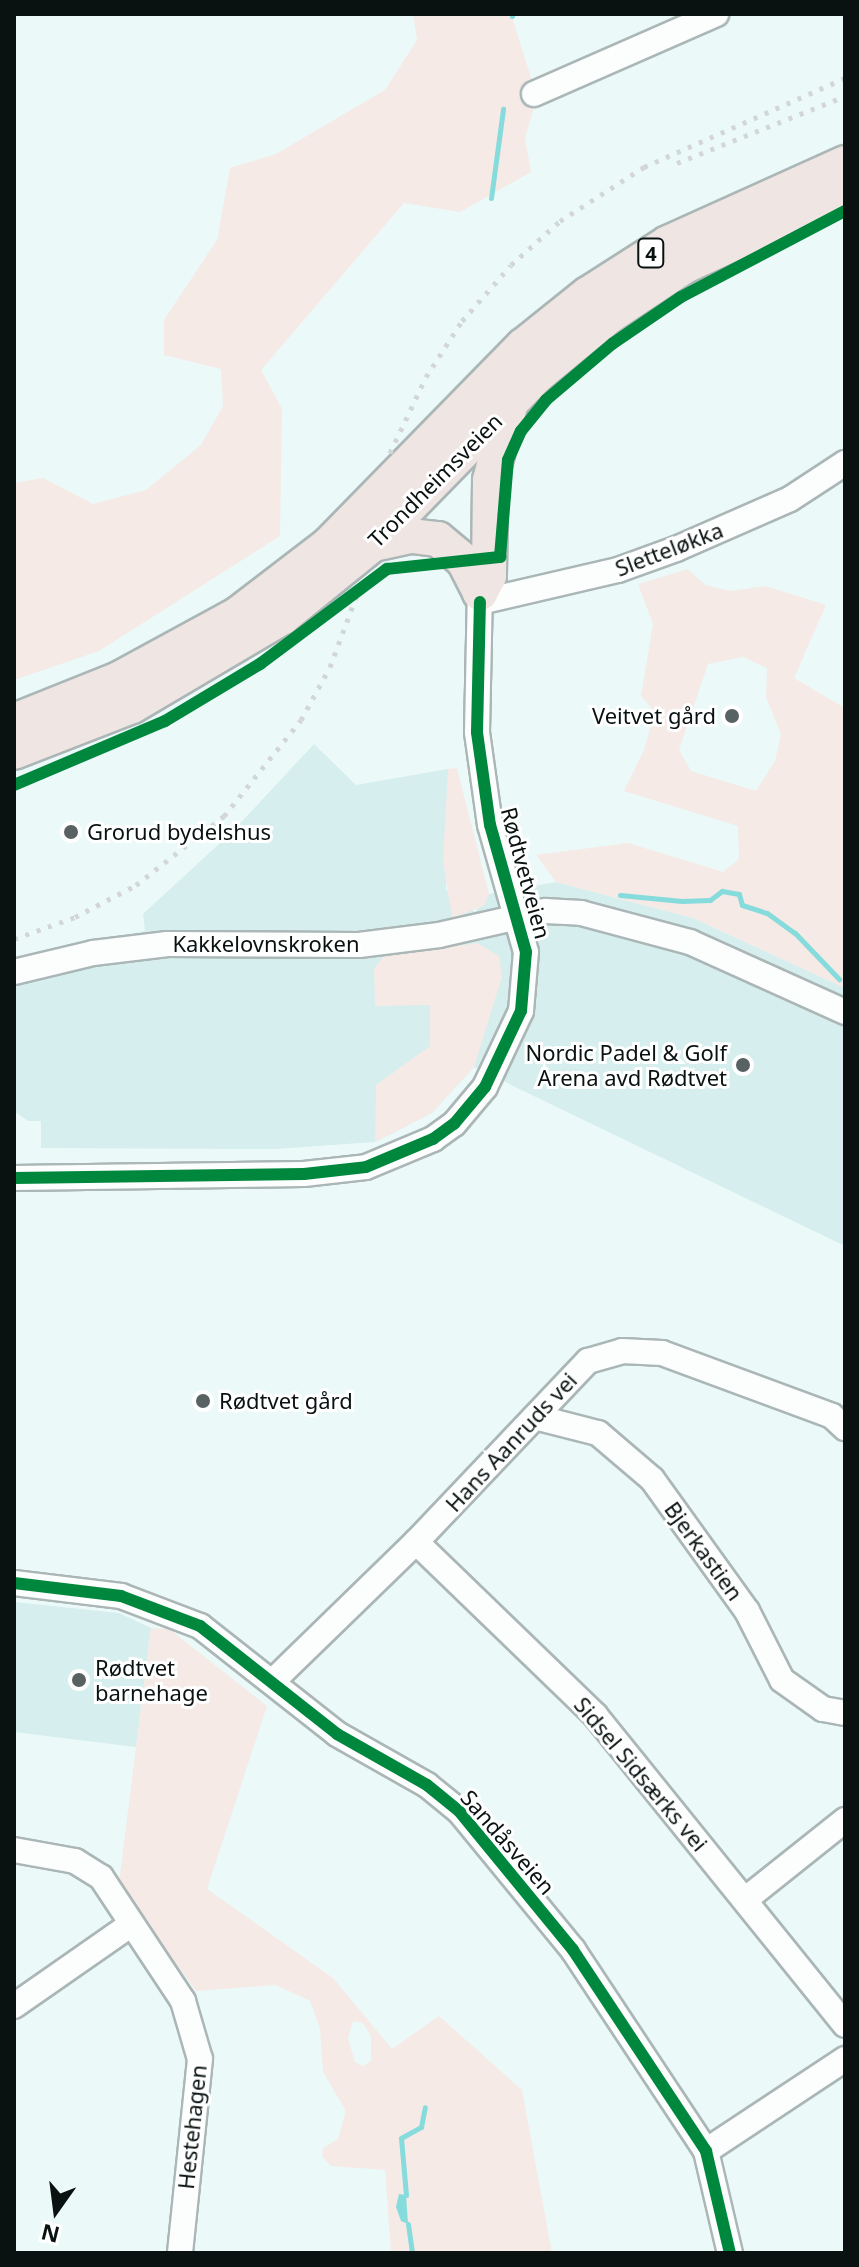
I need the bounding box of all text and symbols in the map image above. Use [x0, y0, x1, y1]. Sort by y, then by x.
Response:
road number: 4 [637, 237, 665, 269]
street label: Trondheimsveien [363, 408, 507, 552]
street label: Sletteløkka [611, 516, 727, 582]
place label: Veitvet gård [592, 703, 716, 729]
marker: Veitvet gård [723, 707, 741, 725]
street label: Rødtvetveien [496, 804, 556, 942]
place label: Grorud bydelshus [87, 819, 271, 845]
marker: Grorud bydelshus [62, 823, 80, 841]
street label: Kakkelovnskroken [172, 931, 360, 957]
place label: Nordic Padel & Golf Arena avd Rødtvet [525, 1039, 727, 1090]
marker: Nordic Padel & Golf Arena avd Rødtvet [734, 1056, 752, 1074]
street label: Hans Aanruds vei [440, 1367, 582, 1517]
place label: Rødtvet gård [219, 1388, 353, 1414]
marker: Rødtvet gård [194, 1392, 212, 1410]
street label: Bjerkastien [659, 1496, 749, 1606]
place label: Rødtvet barnehage [95, 1654, 208, 1706]
marker: Rødtvet barnehage [70, 1671, 88, 1689]
street label: Sidsel Sidsærks vei [569, 1692, 713, 1856]
street label: Sandåsveien [455, 1784, 561, 1900]
street label: Hestehagen [172, 2063, 212, 2191]
north arrow [16, 2171, 96, 2251]
text: N [38, 2218, 63, 2251]

